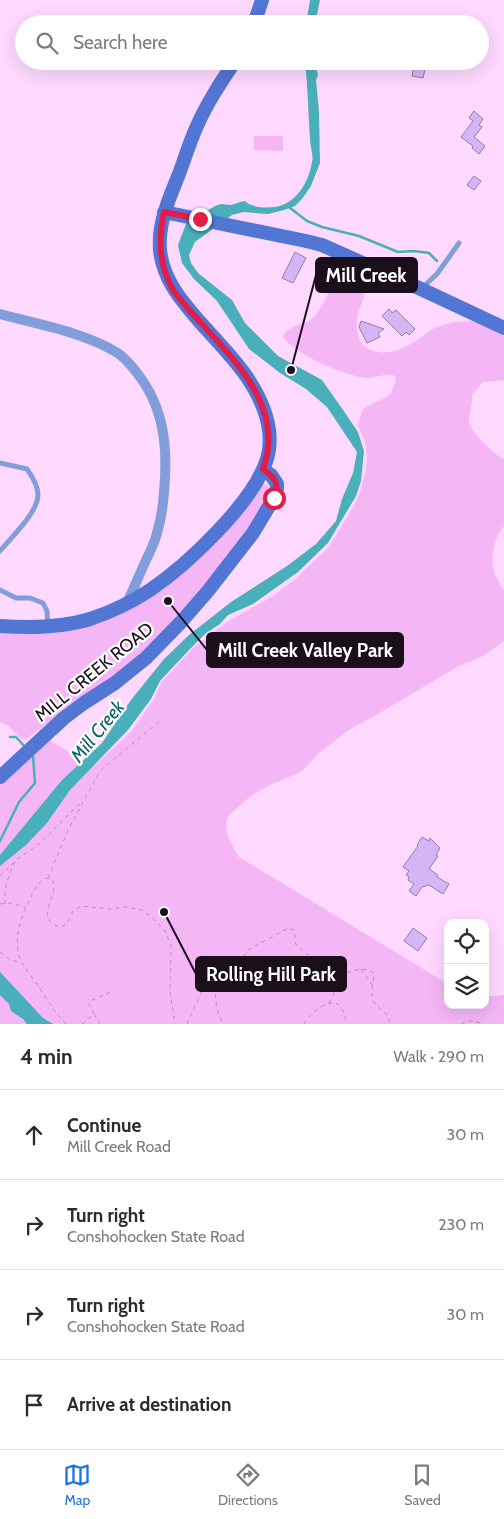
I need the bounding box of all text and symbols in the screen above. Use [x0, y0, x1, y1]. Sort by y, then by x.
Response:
search box [15, 15, 489, 70]
icon: search [33, 29, 61, 57]
text: Search here [73, 31, 167, 54]
route end [189, 208, 212, 231]
callout: Mill Creek [316, 258, 417, 292]
text: Mill Creek [326, 264, 407, 287]
route start [263, 487, 286, 510]
street label: MILL CREEK ROAD [30, 618, 158, 726]
callout: Mill Creek Valley Park [207, 633, 403, 667]
text: Mill Creek Valley Park [217, 639, 394, 662]
water label: Mill Creek [65, 695, 130, 768]
map controls [444, 919, 489, 1009]
button: locate [444, 919, 489, 964]
callout: Rolling Hill Park [196, 957, 346, 991]
text: Rolling Hill Park [206, 963, 337, 986]
button: layers [444, 964, 489, 1009]
text: 4 min [20, 1044, 73, 1069]
text: Walk · 290 m [394, 1047, 484, 1066]
text: Continue [67, 1114, 141, 1137]
icon: ahead [20, 1121, 48, 1149]
text: 30 m [447, 1125, 484, 1144]
text: Mill Creek Road [67, 1137, 171, 1156]
text: Turn right [67, 1204, 145, 1227]
icon: right [20, 1211, 48, 1239]
text: 230 m [438, 1215, 484, 1234]
text: Conshohocken State Road [67, 1227, 245, 1246]
text: Turn right [67, 1294, 145, 1317]
icon: right [20, 1301, 48, 1329]
text: 30 m [447, 1305, 484, 1324]
text: Conshohocken State Road [67, 1317, 245, 1336]
icon: arrive [20, 1391, 48, 1419]
text: Arrive at destination [67, 1393, 231, 1416]
tab: Map [63, 1461, 91, 1509]
tab: Directions [218, 1461, 278, 1509]
tab: Saved [404, 1461, 441, 1509]

